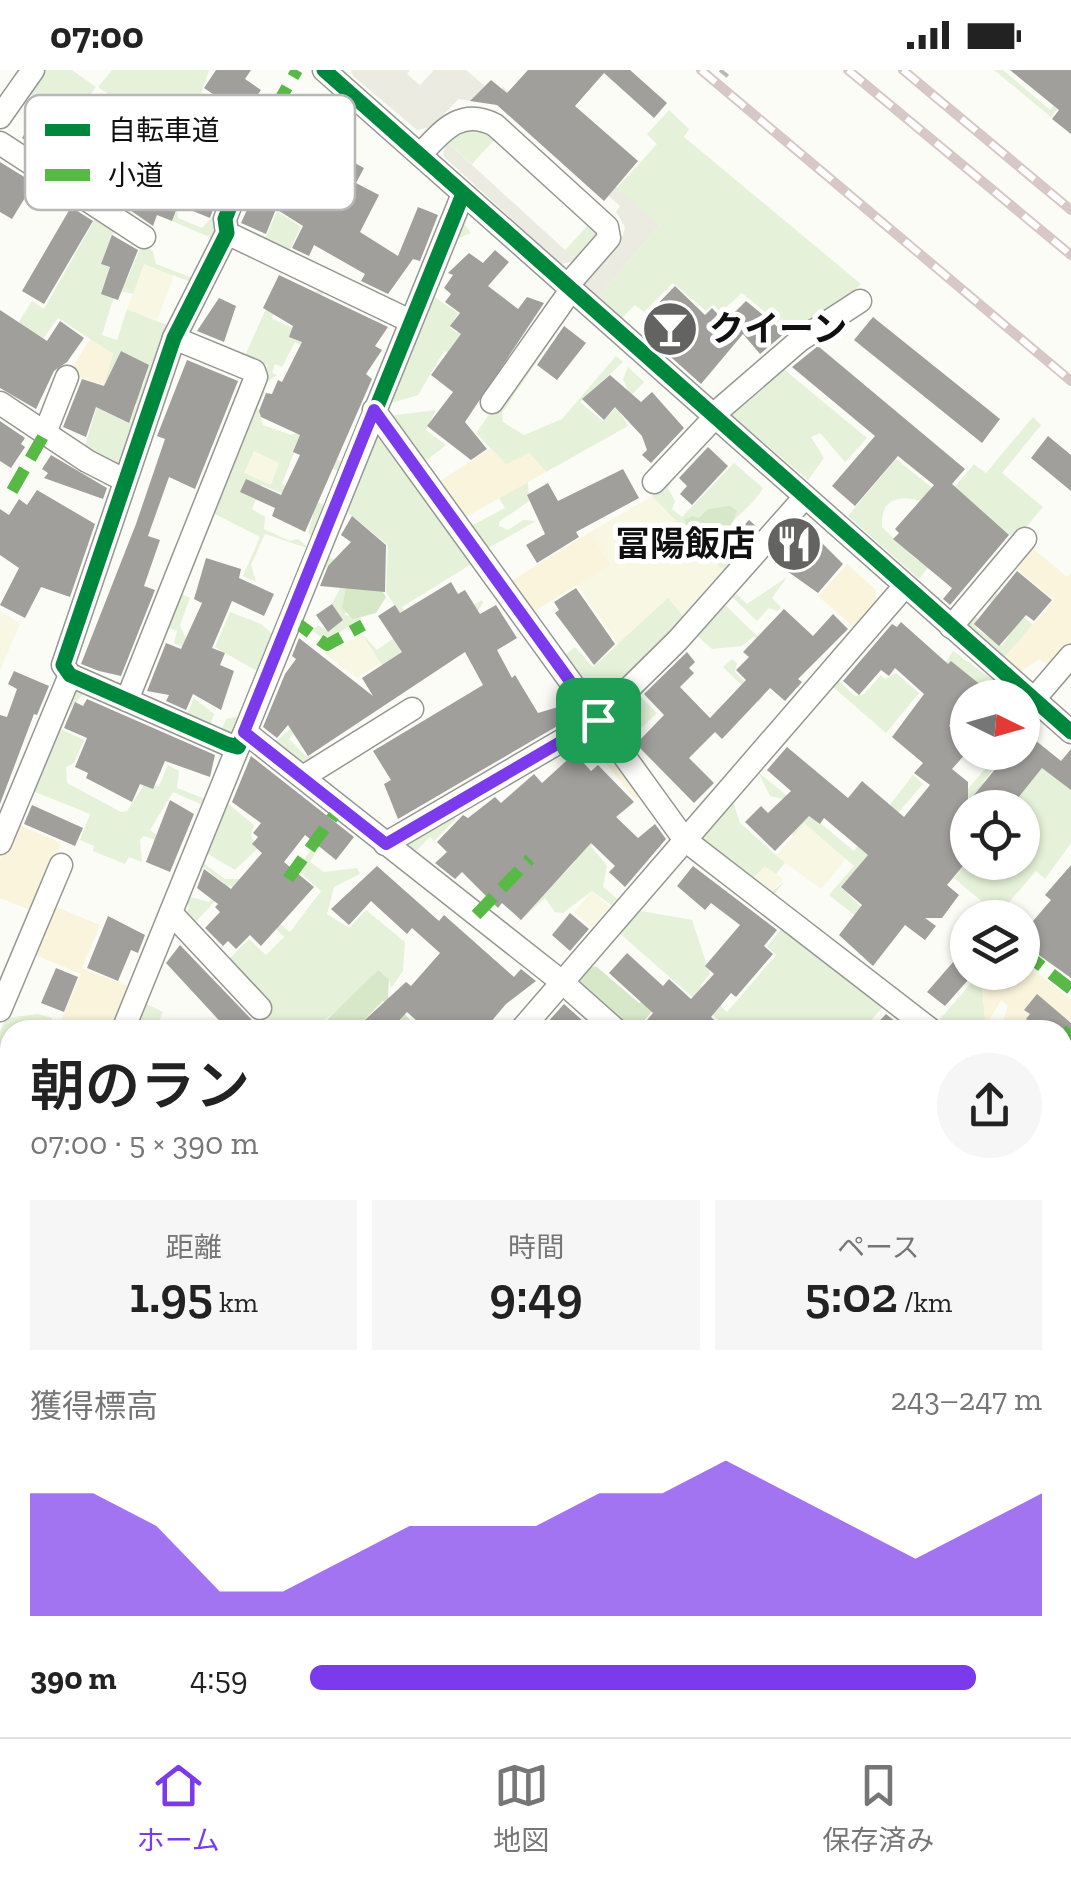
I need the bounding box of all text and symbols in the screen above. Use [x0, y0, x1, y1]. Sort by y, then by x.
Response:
text: 07:00 [50, 12, 144, 58]
legend [25, 95, 355, 210]
text: 自転車道 [108, 114, 220, 147]
text: 小道 [108, 159, 164, 192]
bar icon: クイーン [640, 299, 700, 359]
place label: クイーン [709, 308, 847, 350]
restaurant icon: 冨陽飯店 [764, 514, 824, 574]
place label: 冨陽飯店 [615, 523, 755, 565]
pin [556, 678, 641, 763]
north arrow [950, 680, 1040, 770]
map controls [950, 680, 1040, 990]
icon: arrive [571, 693, 626, 748]
button: locate [950, 790, 1040, 880]
button: layers [950, 900, 1040, 990]
text: 朝のラン [30, 1053, 250, 1119]
button: share [937, 1053, 1042, 1158]
text: 07:00 · 5 × 390 m [30, 1124, 258, 1162]
text: 距離 [166, 1231, 222, 1264]
text: 時間 [508, 1231, 564, 1264]
text: ペース [837, 1231, 920, 1264]
text: 1.95 [129, 1265, 213, 1325]
text: 9:49 [489, 1265, 583, 1325]
text: 5:02 [804, 1265, 898, 1325]
text: km [213, 1286, 258, 1319]
text: /km [898, 1286, 952, 1319]
text: 243–247 m [890, 1380, 1042, 1418]
text: 獲得標高 [30, 1387, 158, 1425]
text: 390 m [30, 1659, 117, 1697]
text: 4:59 [190, 1659, 248, 1697]
tab: ホーム [137, 1758, 220, 1858]
tab: 地図 [493, 1758, 549, 1858]
tab: 保存済み [822, 1758, 934, 1858]

